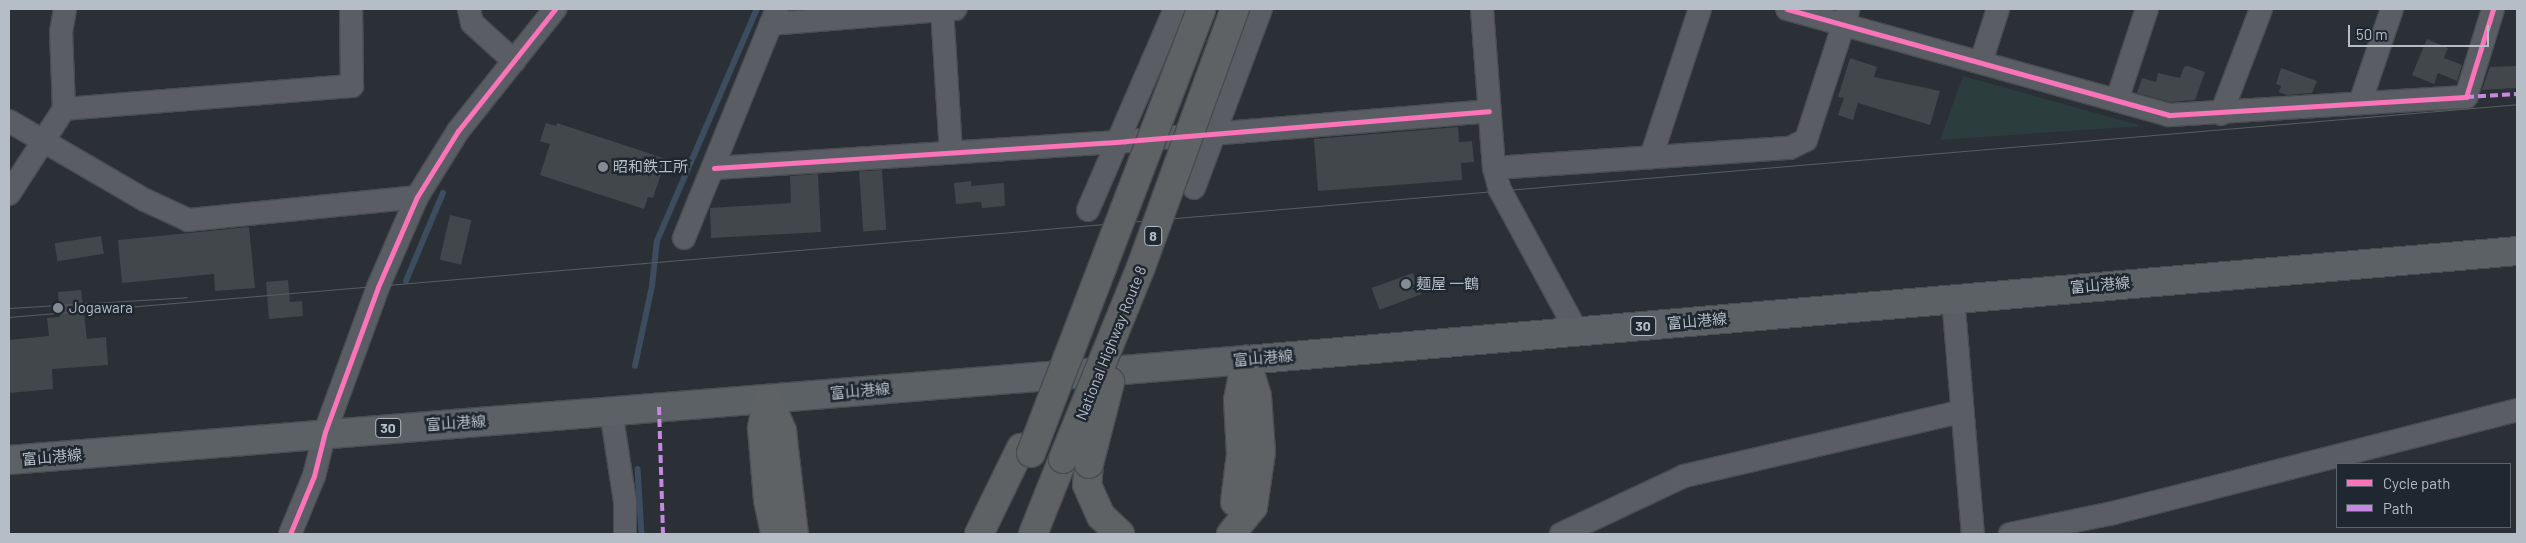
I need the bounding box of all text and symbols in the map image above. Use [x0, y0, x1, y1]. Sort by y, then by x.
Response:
scale bar [2351, 15, 2492, 47]
text: 50 m [2356, 25, 2388, 43]
place label: 昭和鉄工所 [613, 158, 688, 176]
marker: 昭和鉄工所 [597, 161, 609, 173]
road number: 8 [1143, 225, 1163, 248]
street label: National Highway Route 8 [1072, 263, 1150, 423]
street label: 富山港線 [2069, 273, 2131, 297]
place label: 麺屋 一鶴 [1416, 275, 1479, 293]
marker: 麺屋 一鶴 [1400, 278, 1412, 290]
place label: Jogawara [69, 299, 133, 317]
marker: Jogawara [51, 301, 65, 315]
street label: 富山港線 [1666, 309, 1728, 333]
road number: 30 [1629, 314, 1657, 338]
street label: 富山港線 [1232, 346, 1294, 370]
street label: 富山港線 [829, 379, 891, 403]
street label: 富山港線 [425, 412, 487, 434]
road number: 30 [374, 416, 402, 439]
street label: 富山港線 [21, 445, 83, 469]
legend [2336, 463, 2511, 528]
text: Cycle path [2383, 474, 2450, 492]
text: Path [2383, 499, 2413, 517]

